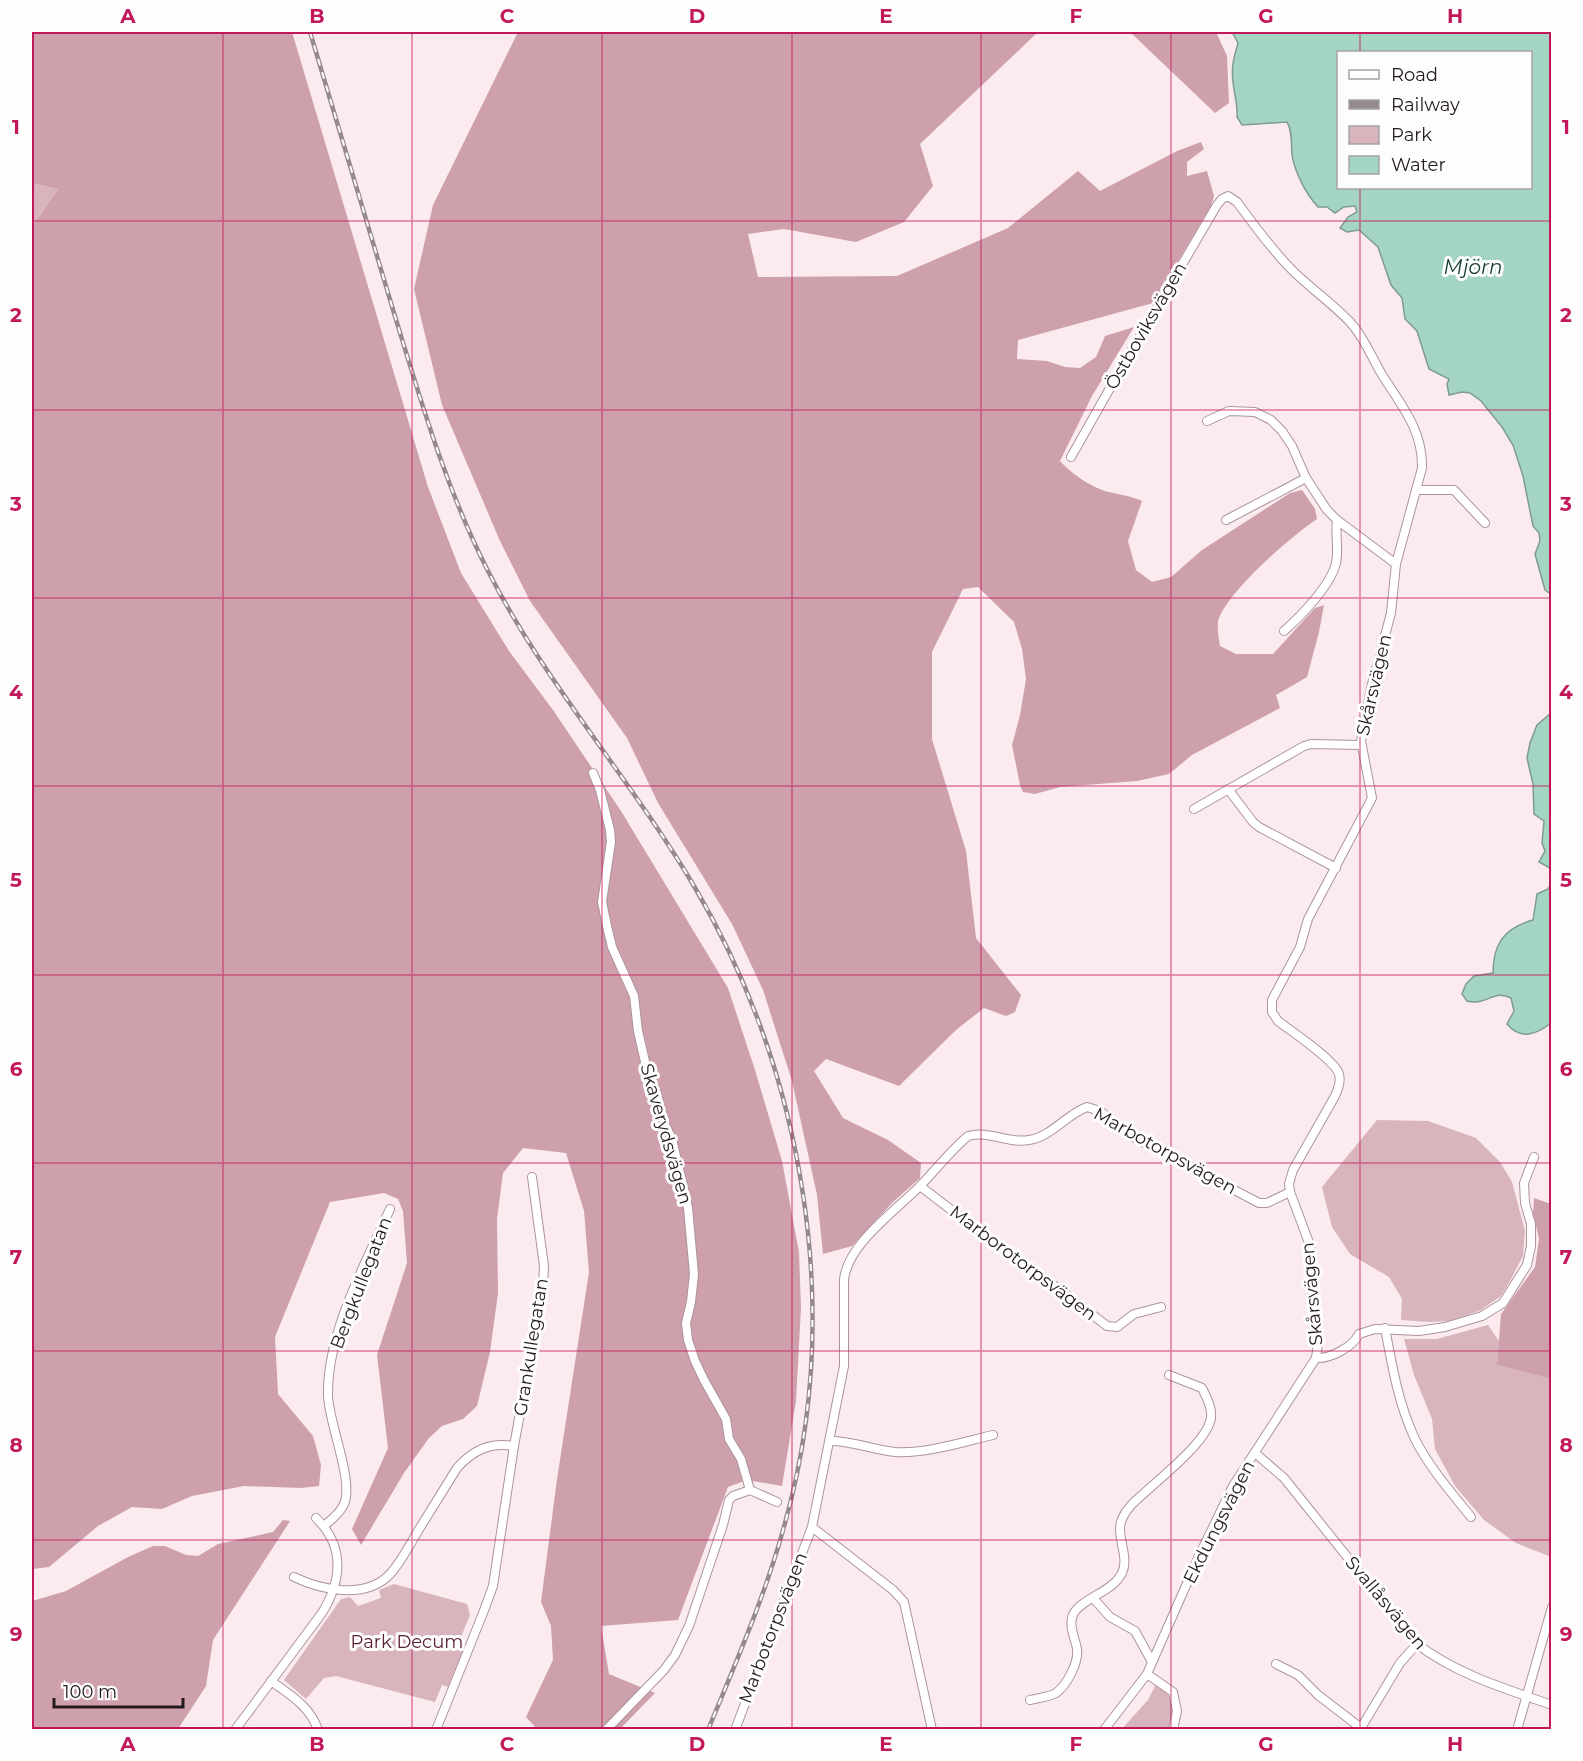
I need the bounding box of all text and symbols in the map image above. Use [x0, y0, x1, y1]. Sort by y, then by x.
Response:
text: A [119, 4, 136, 28]
text: B [309, 4, 325, 28]
text: C [500, 4, 515, 28]
text: D [689, 4, 705, 28]
text: E [879, 4, 893, 28]
text: F [1070, 4, 1083, 28]
text: G [1258, 4, 1274, 28]
text: H [1447, 4, 1463, 28]
legend [1337, 51, 1532, 189]
text: Road [1391, 64, 1438, 86]
text: Railway [1391, 94, 1460, 116]
text: 1 [12, 115, 20, 139]
text: 1 [1562, 115, 1570, 139]
text: Park [1391, 124, 1432, 146]
text: Water [1391, 154, 1446, 176]
water label: Mjörn [1444, 255, 1502, 279]
street label: Östboviksvägen [1101, 258, 1191, 394]
text: 2 [10, 303, 22, 327]
text: 2 [1560, 303, 1572, 327]
text: 3 [9, 492, 22, 516]
text: 3 [1559, 492, 1572, 516]
street label: Skårsvägen [1352, 632, 1396, 738]
text: 4 [9, 680, 23, 704]
text: 4 [1559, 680, 1573, 704]
text: 5 [10, 868, 22, 892]
text: 5 [1560, 868, 1572, 892]
text: 6 [10, 1057, 23, 1081]
text: 6 [1560, 1057, 1573, 1081]
street label: Skaverydsvägen [635, 1061, 697, 1207]
street label: Marbotorpsvägen [1090, 1103, 1240, 1199]
street label: Marborotorpsvägen [945, 1201, 1101, 1325]
street label: Bergkullegatan [326, 1214, 396, 1352]
street label: Skårsvägen [1297, 1242, 1327, 1346]
text: 7 [10, 1245, 22, 1269]
text: 7 [1560, 1245, 1572, 1269]
street label: Grankullegatan [509, 1277, 553, 1417]
text: 8 [9, 1433, 23, 1457]
text: 8 [1559, 1433, 1573, 1457]
street label: Ekdungsvägen [1179, 1457, 1259, 1587]
street label: Marbotorpsvägen [734, 1549, 812, 1707]
street label: Svallåsvägen [1341, 1552, 1431, 1654]
text: 9 [10, 1622, 22, 1646]
text: 9 [1560, 1622, 1572, 1646]
park label: Park Decum [351, 1631, 463, 1653]
scale bar [54, 1671, 183, 1709]
text: 100 m [63, 1681, 117, 1703]
text: A [119, 1732, 136, 1756]
text: B [309, 1732, 325, 1756]
text: C [500, 1732, 515, 1756]
text: D [689, 1732, 705, 1756]
text: E [879, 1732, 893, 1756]
text: F [1070, 1732, 1083, 1756]
text: G [1258, 1732, 1274, 1756]
text: H [1447, 1732, 1463, 1756]

